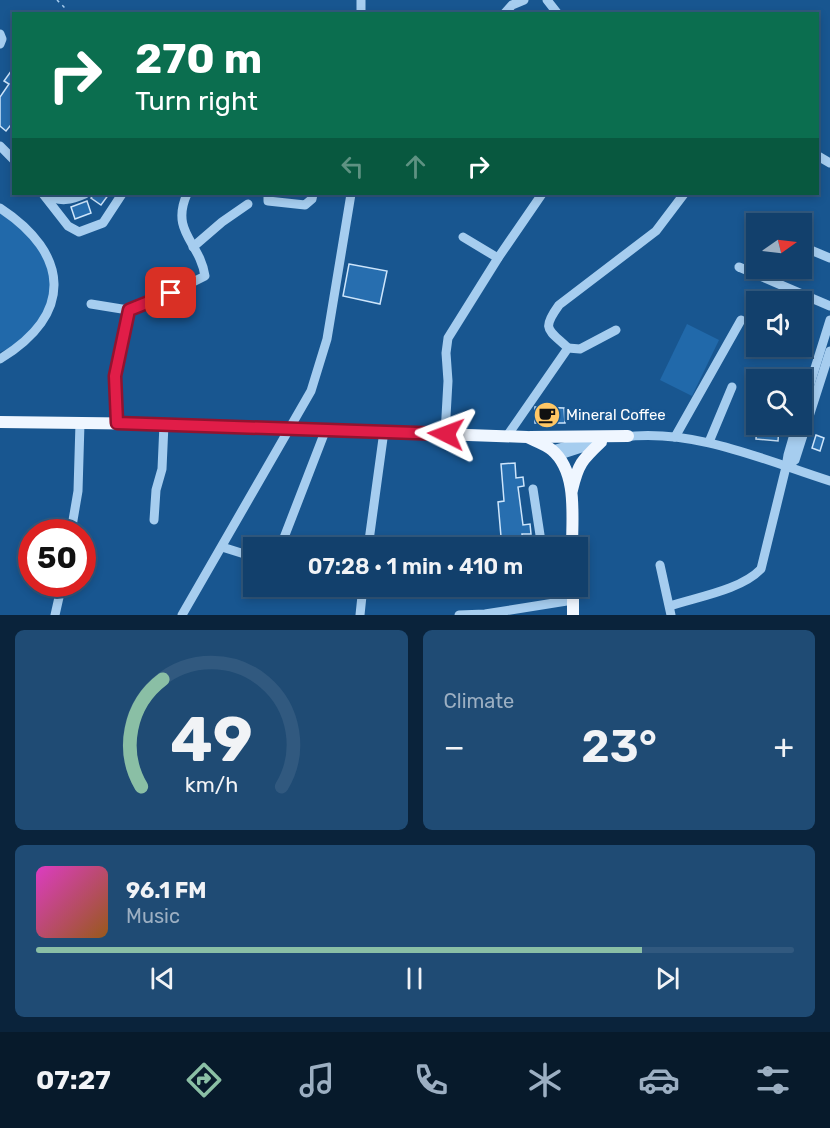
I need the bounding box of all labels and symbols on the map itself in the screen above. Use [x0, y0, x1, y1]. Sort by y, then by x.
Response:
north arrow [746, 213, 812, 279]
pin [145, 267, 196, 318]
cafe icon: Mineral Coffee [532, 400, 562, 430]
position arrow [414, 402, 478, 466]
place label: Mineral Coffee [566, 406, 666, 424]
speed limit sign: 50 [18, 519, 96, 597]

